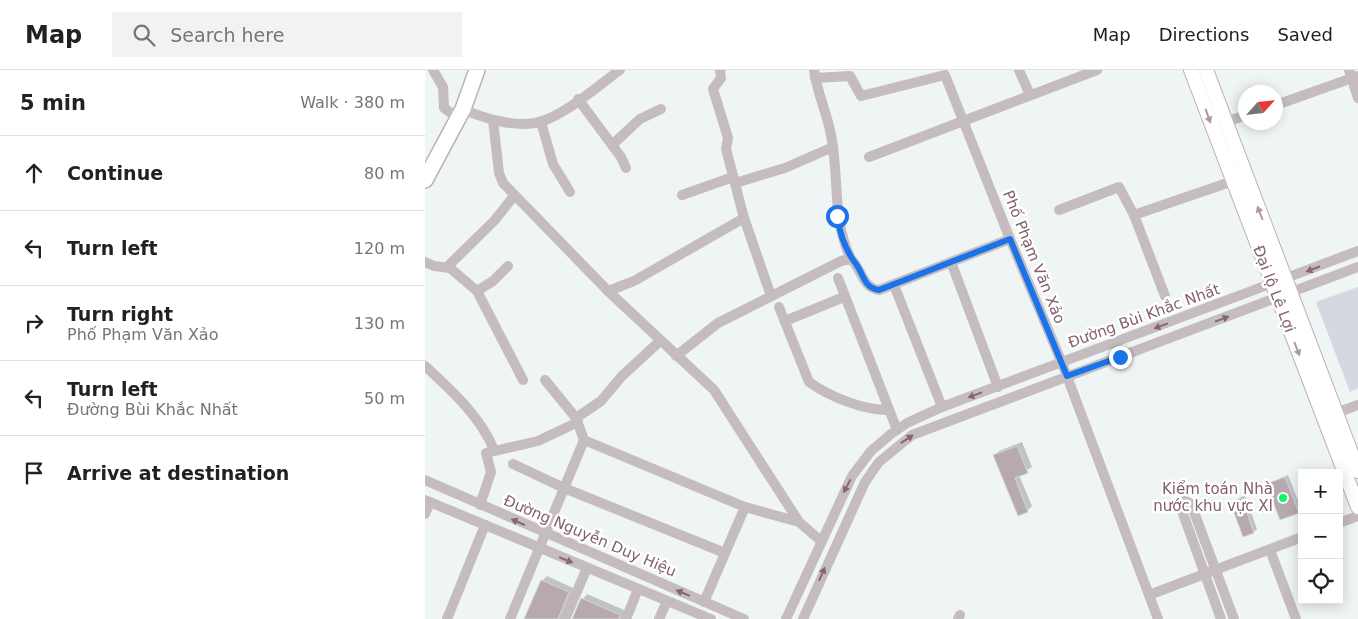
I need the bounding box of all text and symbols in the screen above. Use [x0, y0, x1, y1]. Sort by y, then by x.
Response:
search box [112, 12, 462, 57]
text: Map [25, 21, 82, 49]
icon: search [130, 21, 158, 49]
text: Search here [170, 24, 284, 46]
text: Map [1093, 24, 1131, 45]
text: Directions [1159, 24, 1249, 45]
text: Saved [1277, 24, 1333, 45]
north arrow [1238, 85, 1283, 130]
text: 5 min [20, 91, 86, 115]
text: Walk · 380 m [300, 93, 405, 112]
one-way arrow [1204, 109, 1212, 124]
icon: ahead [20, 159, 48, 187]
text: Continue [67, 162, 163, 184]
text: 80 m [364, 164, 405, 183]
street label: Phố Phạm Văn Xảo [999, 188, 1069, 326]
route start [826, 205, 849, 228]
one-way arrow [1256, 205, 1264, 220]
icon: left [20, 234, 48, 262]
text: Turn left [67, 237, 158, 259]
text: 120 m [354, 239, 405, 258]
street label: Đại lộ Lê Lợi [1249, 243, 1299, 335]
one-way arrow [1305, 266, 1320, 273]
street label: Đường Bùi Khắc Nhất [1066, 280, 1222, 352]
text: Turn right [67, 303, 173, 325]
icon: right [20, 309, 48, 337]
text: 130 m [354, 314, 405, 333]
one-way arrow [1215, 315, 1230, 323]
one-way arrow [1153, 323, 1168, 330]
text: Phố Phạm Văn Xảo [67, 325, 218, 344]
one-way arrow [1293, 342, 1301, 357]
route end [1109, 346, 1132, 369]
text: Turn left [67, 378, 158, 400]
icon: left [20, 384, 48, 412]
text: 50 m [364, 389, 405, 408]
one-way arrow [968, 392, 983, 399]
text: Đường Bùi Khắc Nhất [67, 400, 238, 419]
one-way arrow [900, 434, 914, 444]
icon: arrive [20, 459, 48, 487]
text: Arrive at destination [67, 462, 289, 484]
map controls [1298, 469, 1343, 604]
button: + [1298, 469, 1343, 514]
one-way arrow [843, 479, 851, 493]
place label: Kiểm toán Nhà nước khu vực XI [1153, 480, 1273, 515]
street label: Đường Nguyễn Duy Hiệu [501, 491, 679, 581]
marker: Kiểm toán Nhà nước khu vực XI [1277, 492, 1289, 504]
button: − [1298, 514, 1343, 559]
one-way arrow [511, 517, 525, 525]
one-way arrow [559, 557, 574, 564]
button: locate [1298, 559, 1343, 604]
one-way arrow [819, 567, 827, 581]
one-way arrow [676, 588, 691, 596]

